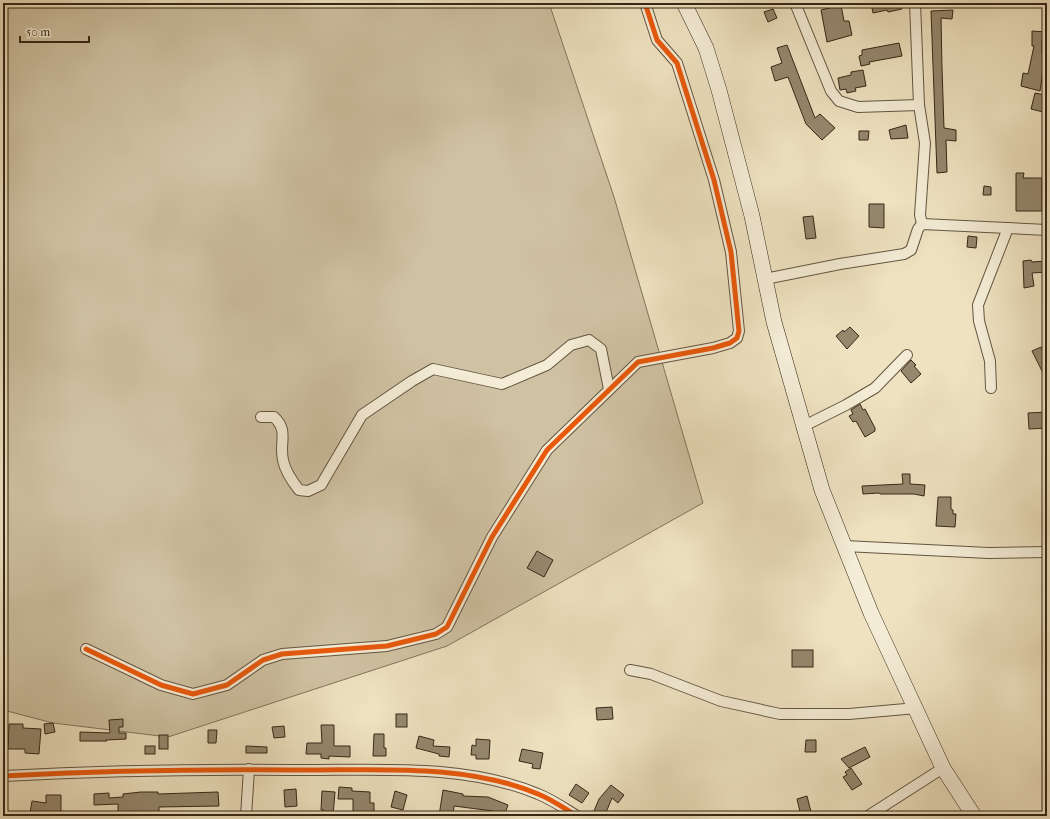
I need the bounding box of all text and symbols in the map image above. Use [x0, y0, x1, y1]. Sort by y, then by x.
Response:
scale bar [20, 18, 89, 44]
text: 50 m [26, 25, 50, 39]

